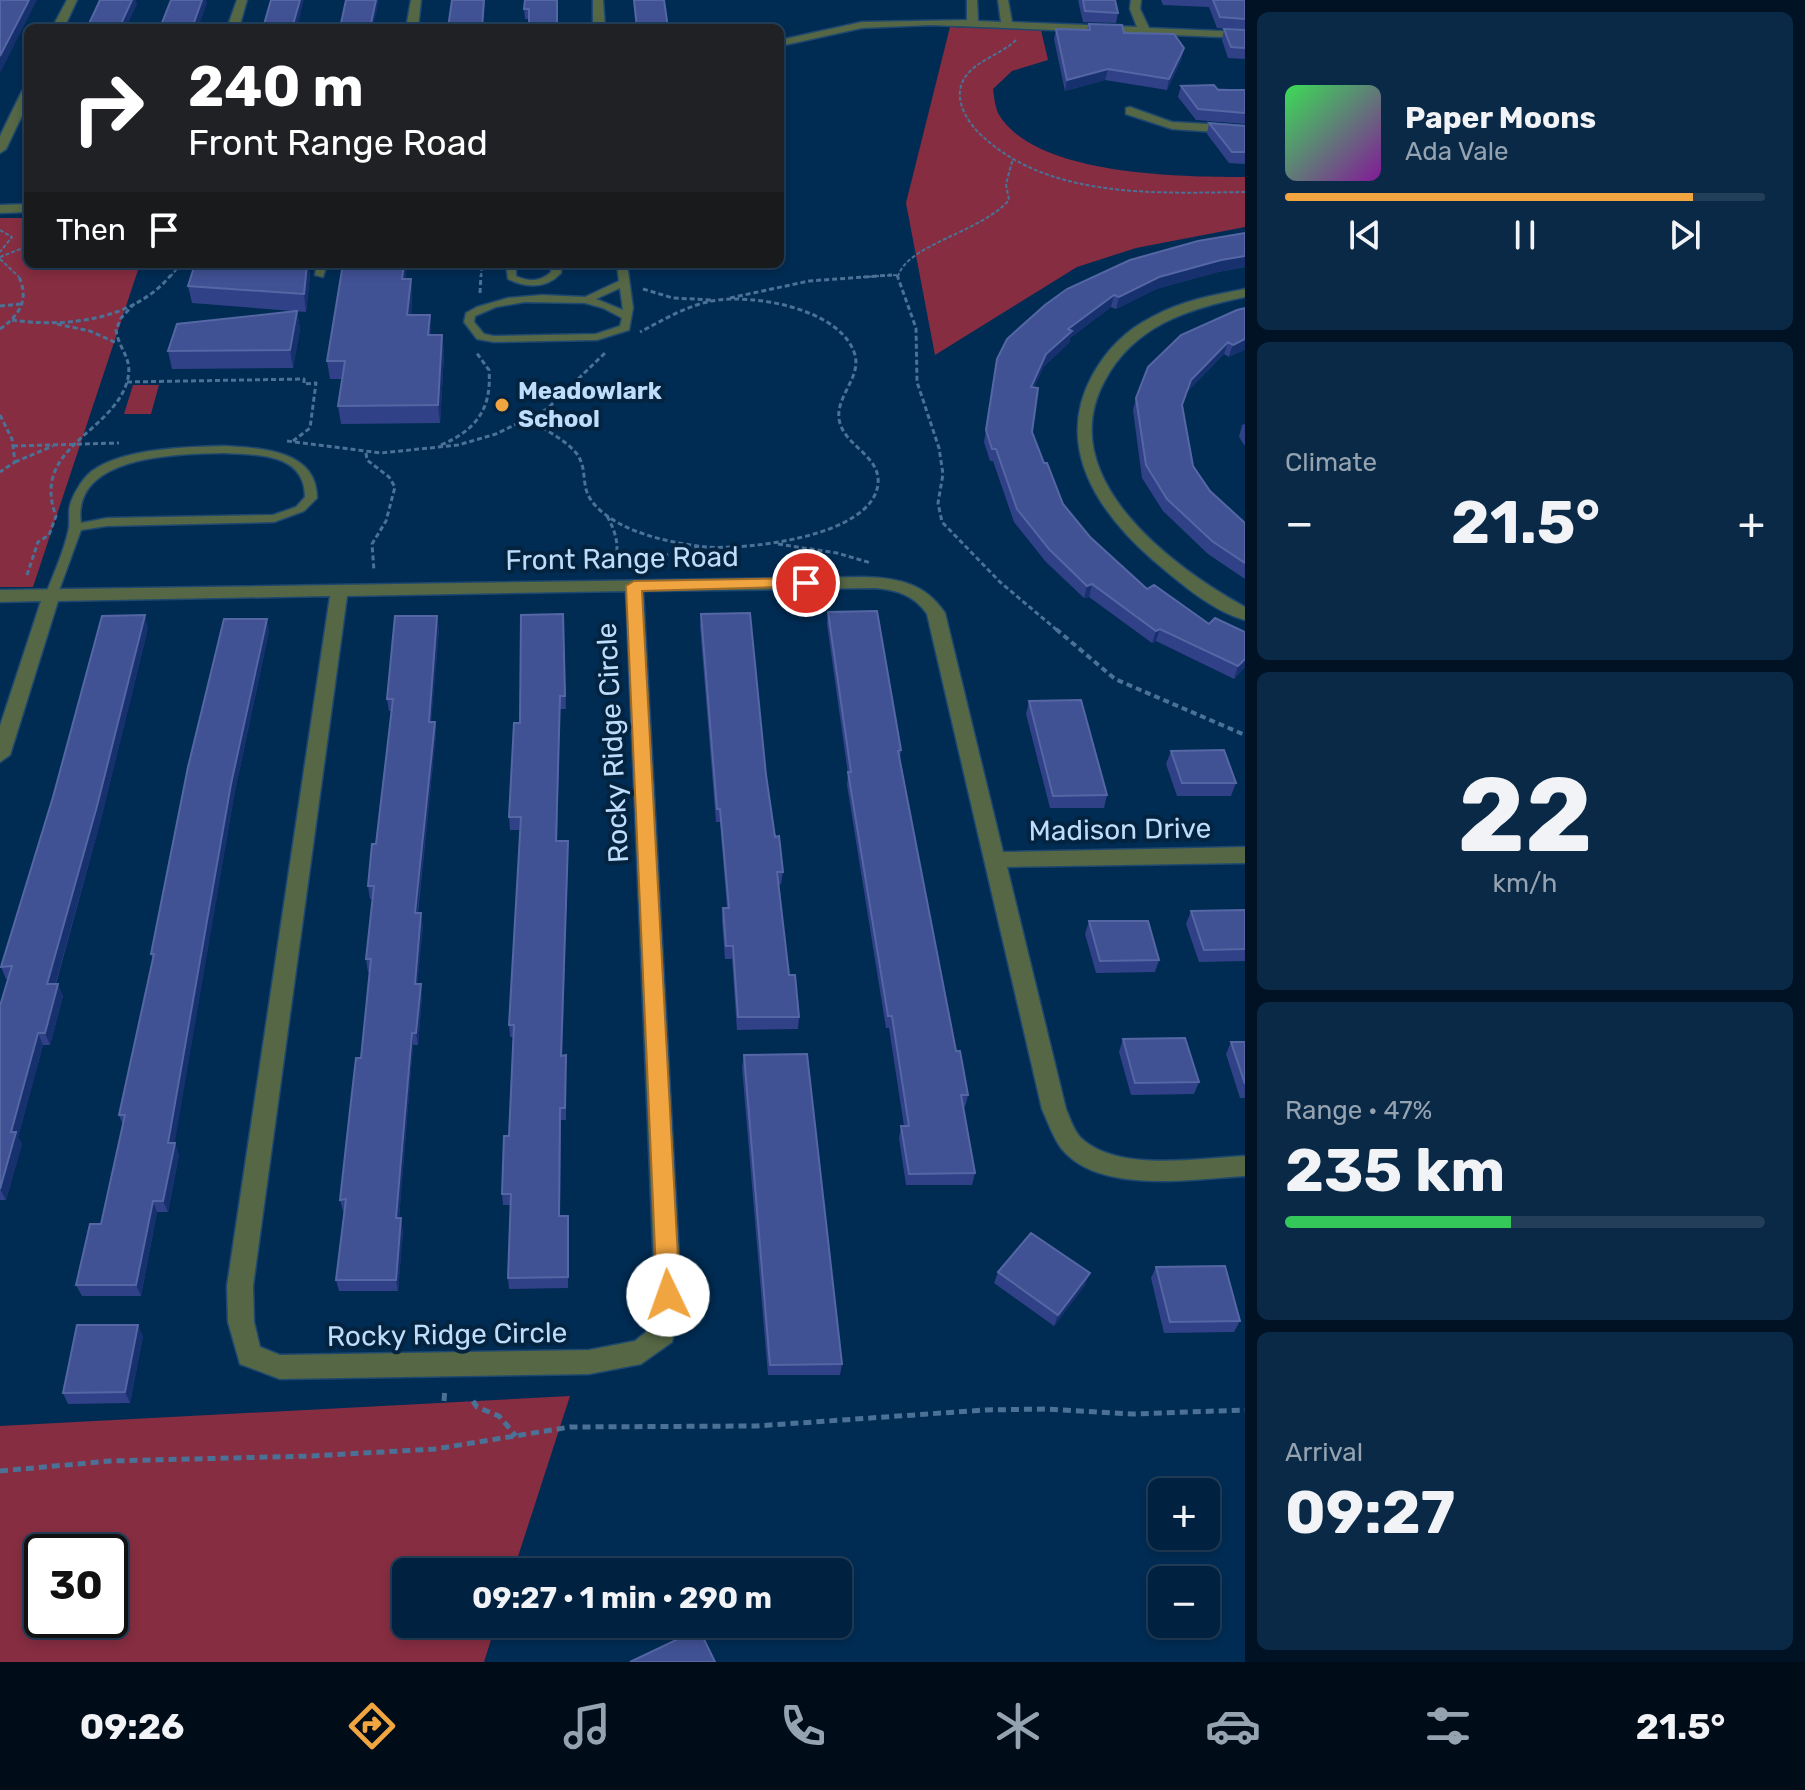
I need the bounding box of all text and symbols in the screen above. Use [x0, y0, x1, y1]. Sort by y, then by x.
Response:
text: 240 m [188, 54, 364, 120]
icon: right [56, 56, 160, 160]
text: Paper Moons [1405, 100, 1596, 136]
text: Front Range Road [188, 121, 488, 164]
text: Ada Vale [1405, 136, 1509, 167]
icon: arrive [142, 208, 186, 252]
text: Then [56, 212, 126, 248]
icon: previous [1343, 213, 1387, 257]
icon: pause [1503, 213, 1547, 257]
icon: next [1663, 213, 1707, 257]
place label: Meadowlark School [518, 377, 662, 433]
marker: Meadowlark School [493, 396, 511, 414]
text: Climate [1285, 447, 1377, 478]
text: 21.5° [1451, 487, 1600, 558]
text: − [1285, 497, 1314, 549]
text: + [1738, 497, 1765, 549]
street label: Front Range Road [505, 540, 739, 577]
pin [772, 549, 840, 617]
icon: arrive [784, 561, 828, 605]
street label: Rocky Ridge Circle [590, 622, 635, 864]
text: 22 [1457, 754, 1593, 877]
street label: Madison Drive [1028, 811, 1212, 848]
text: km/h [1493, 868, 1557, 899]
text: Range · 47% [1285, 1095, 1432, 1126]
text: 235 km [1285, 1135, 1505, 1206]
position arrow [626, 1253, 710, 1337]
street label: Rocky Ridge Circle [326, 1316, 568, 1353]
text: Arrival [1285, 1437, 1363, 1468]
text: 09:27 [1285, 1477, 1455, 1548]
map controls [1148, 1478, 1220, 1638]
button: + [1148, 1478, 1220, 1550]
speed limit sign: 30 [24, 1534, 128, 1638]
button: − [1148, 1566, 1220, 1638]
text: 09:27 · 1 min · 290 m [472, 1580, 772, 1616]
icon: directions [344, 1698, 400, 1754]
icon: music [559, 1698, 615, 1754]
icon: phone [775, 1698, 831, 1754]
icon: climate [990, 1698, 1046, 1754]
icon: car [1205, 1698, 1261, 1754]
icon: filters [1420, 1698, 1476, 1754]
text: 09:26 [80, 1705, 185, 1748]
text: 21.5° [1636, 1705, 1725, 1748]

